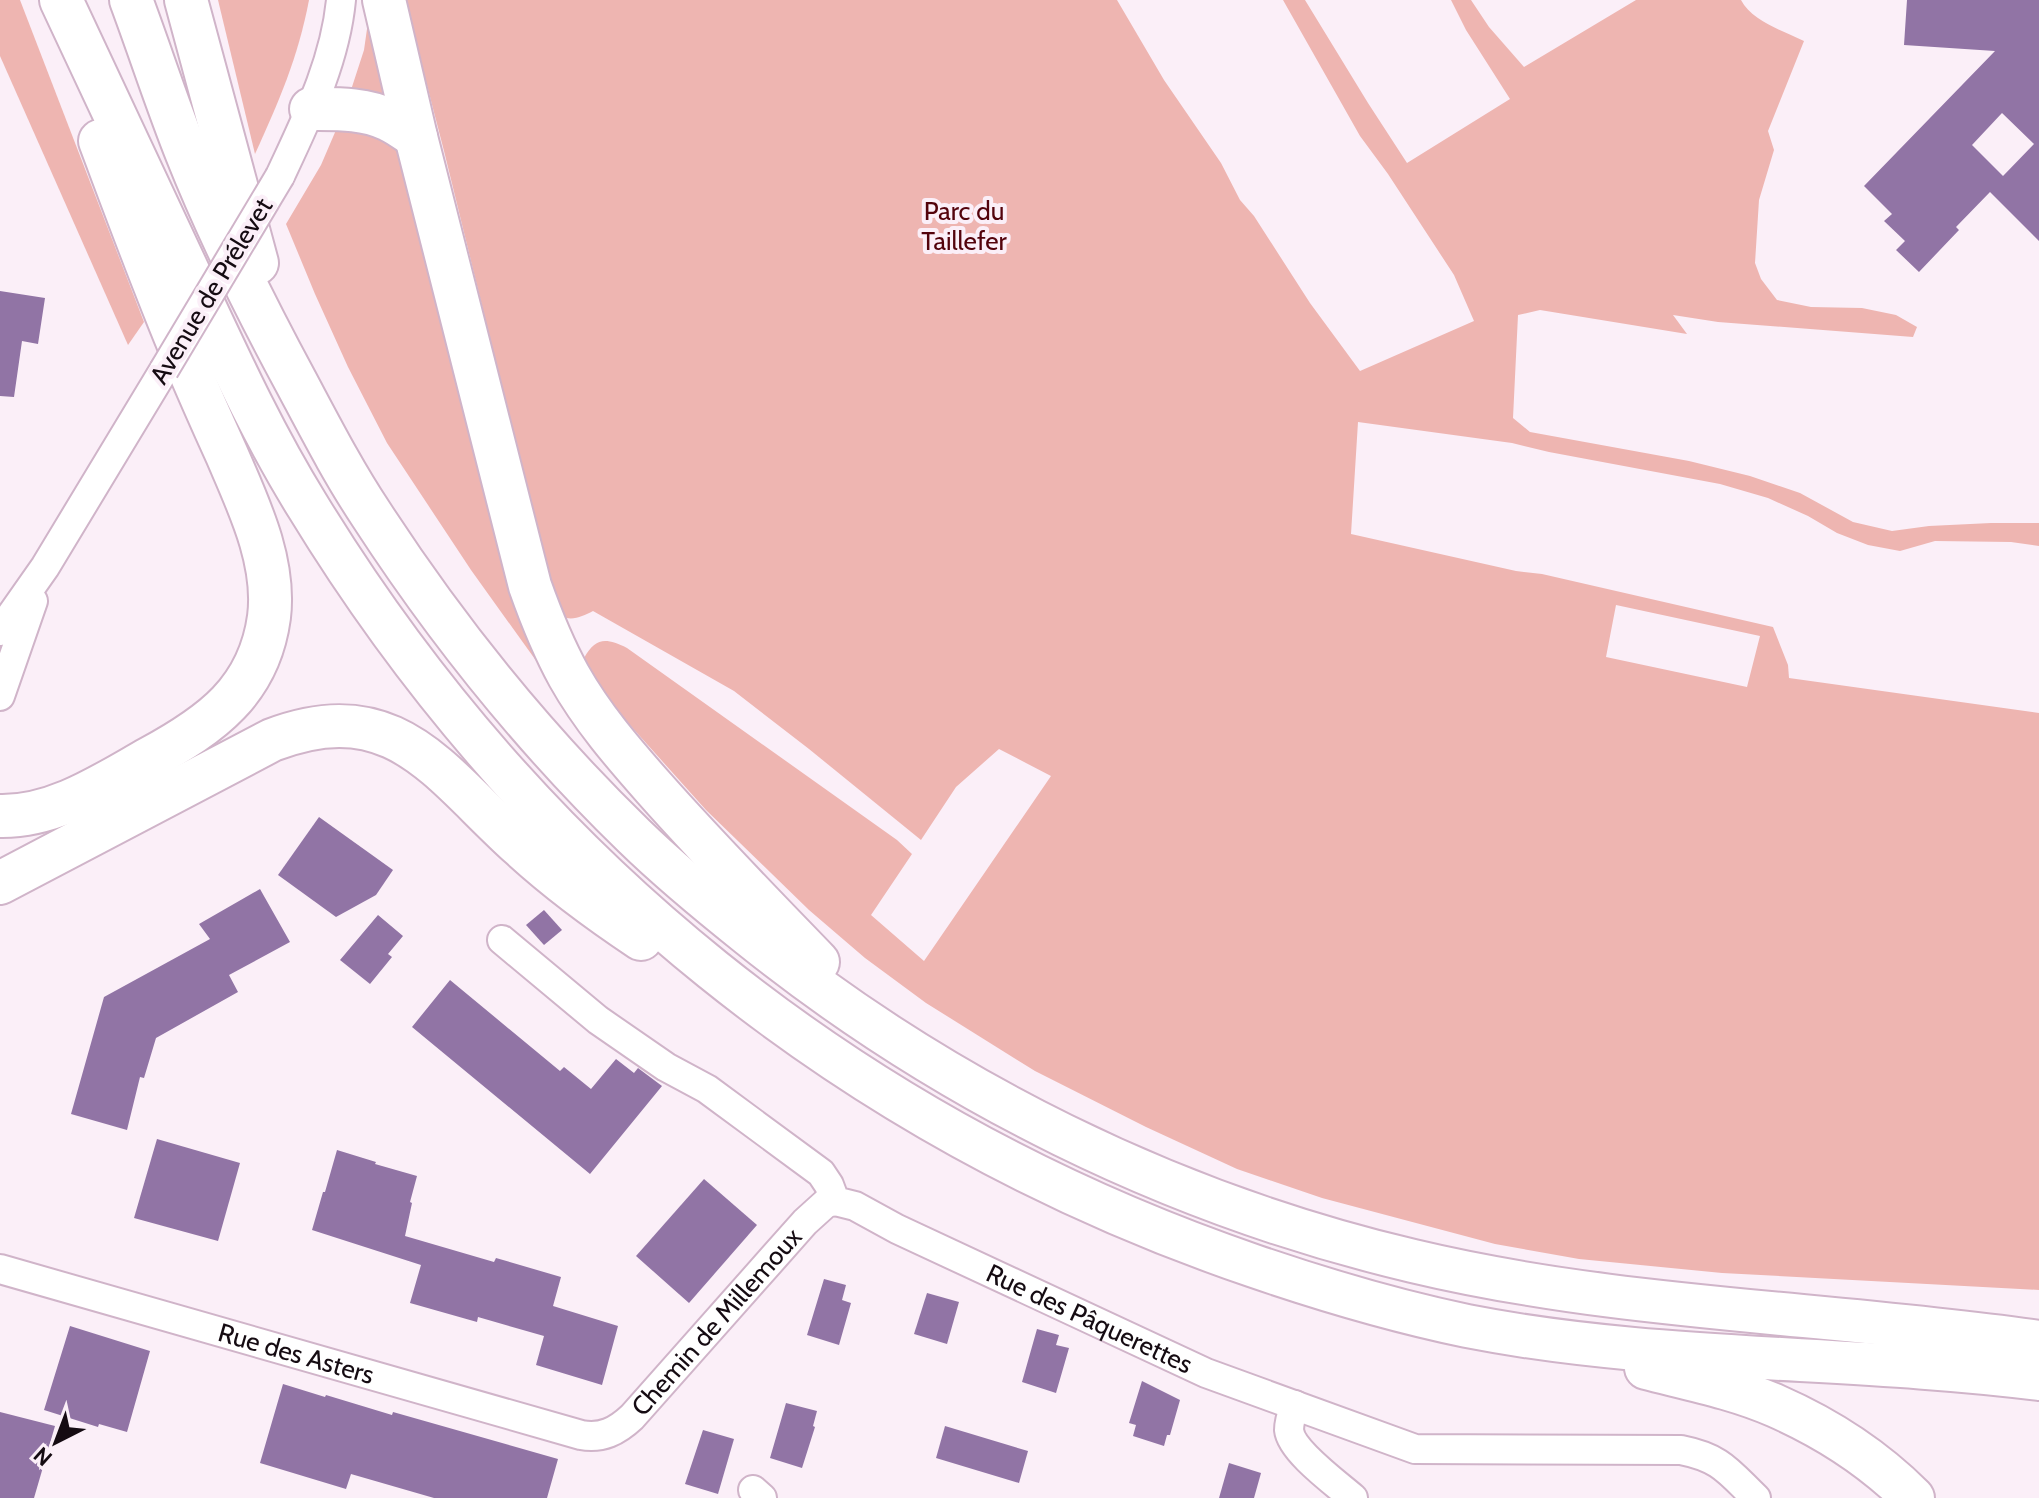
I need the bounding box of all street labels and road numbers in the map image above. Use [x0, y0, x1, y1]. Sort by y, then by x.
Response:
street label: Avenue de Prélevet [143, 192, 279, 390]
street label: Chemin de Millemoux [625, 1221, 809, 1422]
street label: Rue des Pâquerettes [981, 1257, 1198, 1380]
street label: Rue des Asters [215, 1316, 378, 1391]

